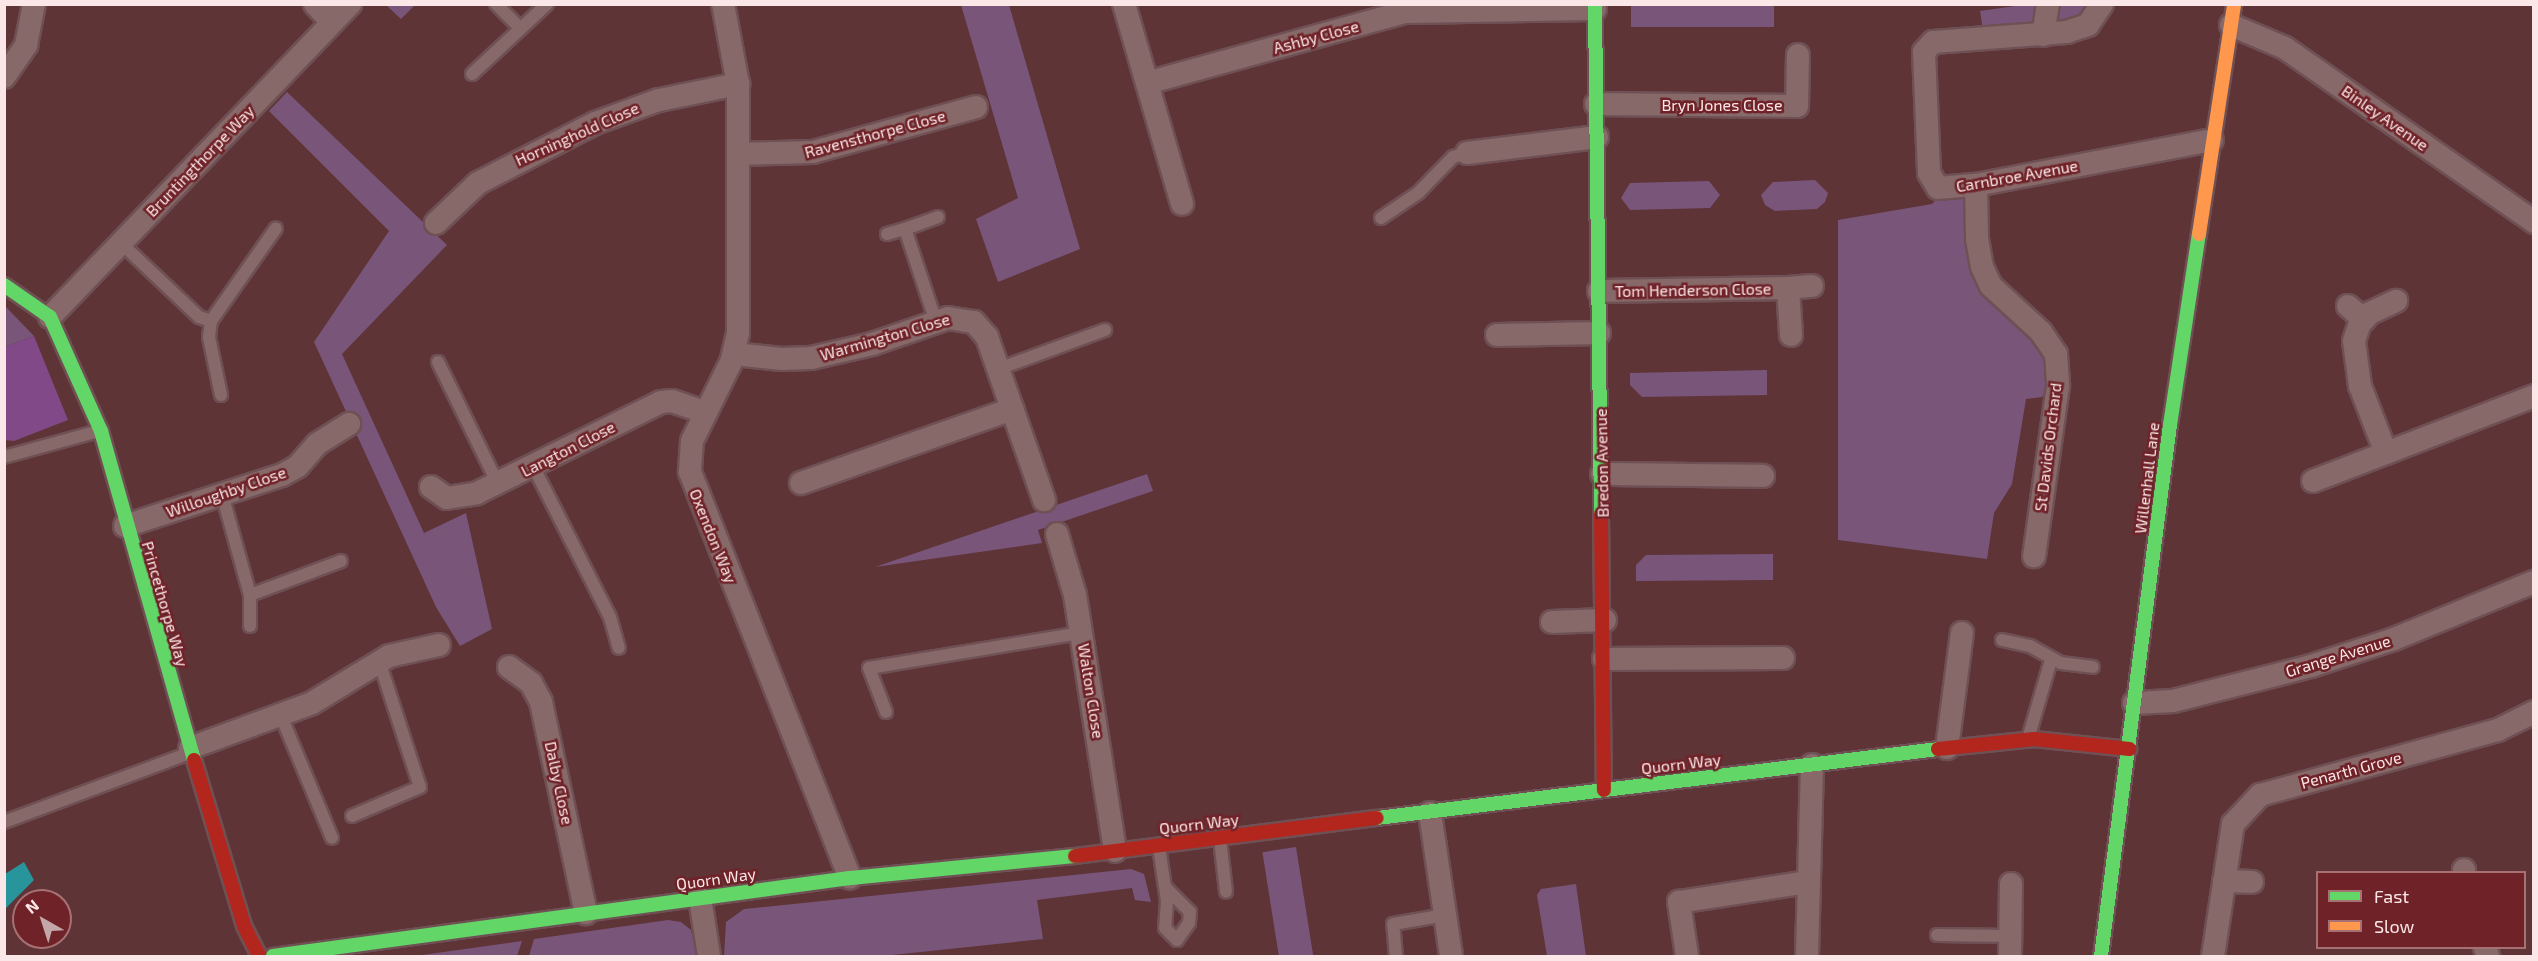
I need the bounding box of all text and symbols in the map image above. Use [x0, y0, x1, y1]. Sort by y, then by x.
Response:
street label: Ashby Close [1271, 16, 1361, 58]
street label: Binley Avenue [2338, 81, 2432, 155]
street label: Bryn Jones Close [1661, 95, 1783, 115]
street label: Horninghold Close [512, 98, 642, 170]
street label: Bruntingthorpe Way [142, 101, 258, 221]
street label: Ravensthorpe Close [802, 106, 948, 162]
street label: Carnbroe Avenue [1954, 156, 2080, 196]
street label: Tom Henderson Close [1615, 279, 1771, 301]
street label: Warmington Close [818, 309, 952, 365]
street label: St Davids Orchard [2031, 382, 2065, 512]
street label: Bredon Avenue [1591, 408, 1613, 518]
street label: Langton Close [518, 417, 618, 481]
street label: Willenhall Lane [2131, 421, 2163, 535]
street label: Willoughby Close [163, 462, 289, 522]
street label: Oxendon Way [685, 486, 741, 586]
street label: Princethorpe Way [138, 539, 192, 669]
street label: Grange Avenue [2283, 631, 2393, 681]
street label: Walton Close [1074, 642, 1108, 740]
street label: Dalby Close [541, 739, 577, 827]
street label: Penarth Grove [2298, 747, 2404, 793]
street label: Quorn Way [1640, 750, 1722, 778]
street label: Quorn Way [1158, 810, 1240, 838]
street label: Quorn Way [675, 864, 757, 894]
legend [2316, 871, 2526, 949]
text: Fast [2374, 885, 2409, 907]
north arrow [12, 889, 72, 949]
text: N [21, 895, 42, 917]
text: Slow [2374, 915, 2414, 937]

